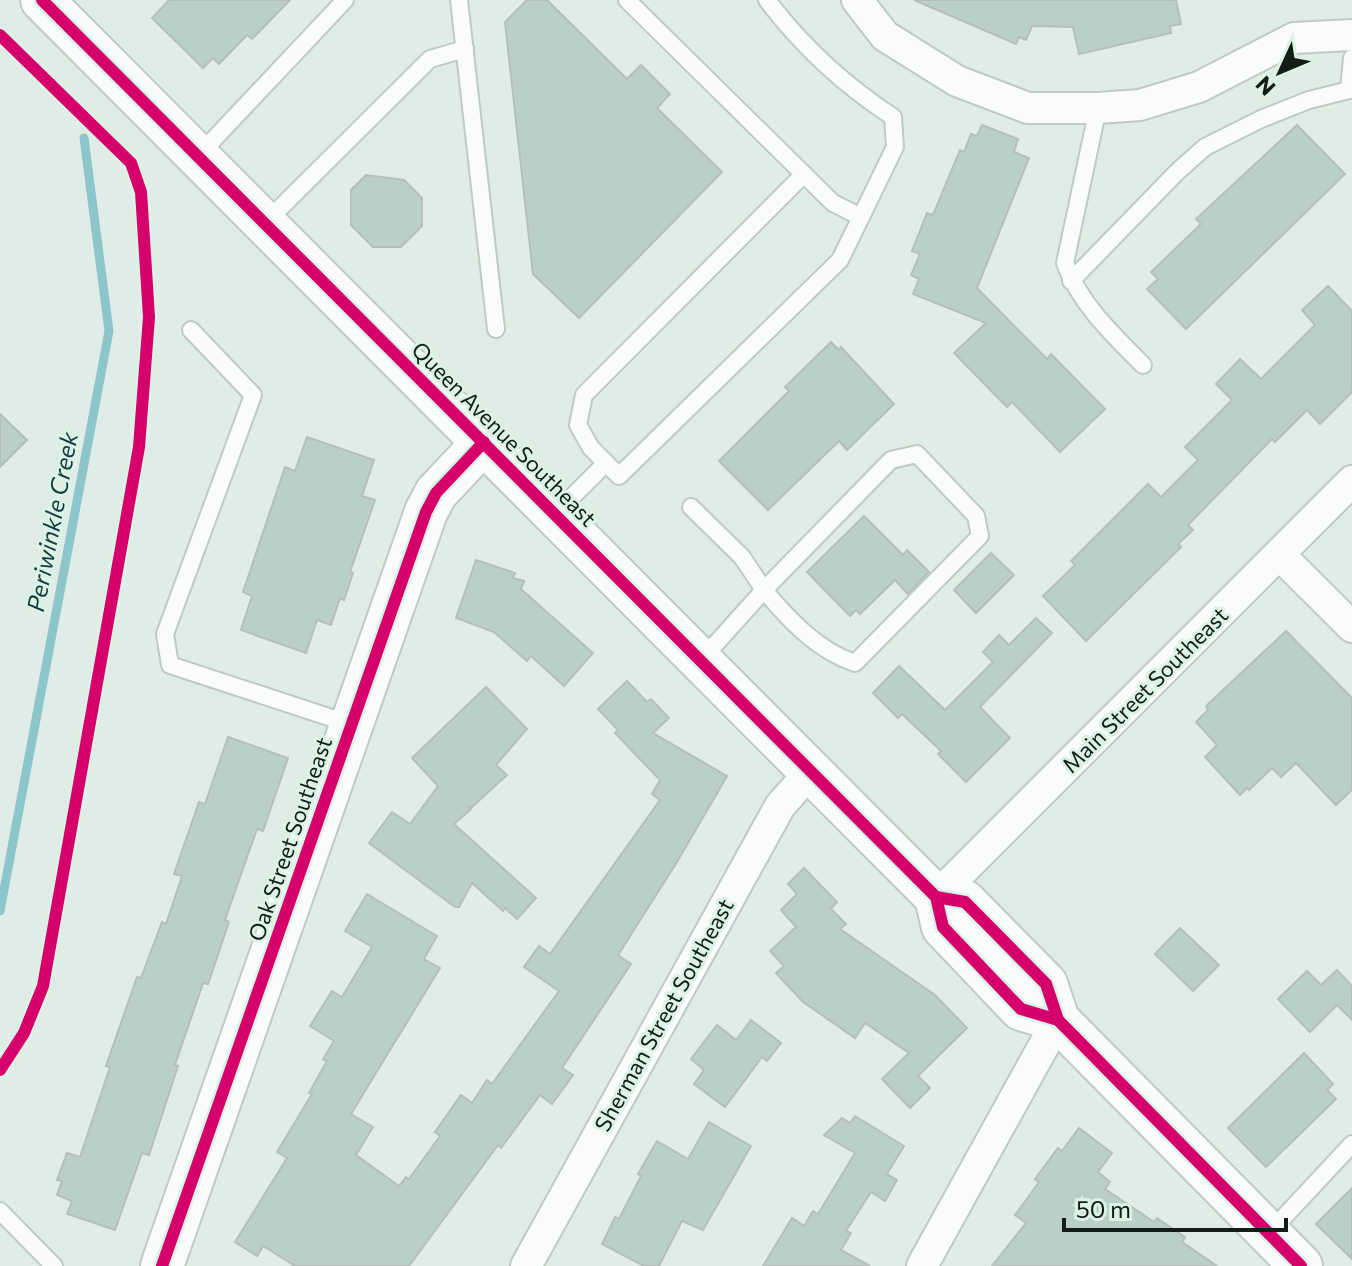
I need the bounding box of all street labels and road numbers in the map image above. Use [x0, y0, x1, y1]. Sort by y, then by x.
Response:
street label: Queen Avenue Southeast [406, 336, 602, 532]
street label: Main Street Southeast [1056, 601, 1233, 778]
street label: Oak Street Southeast [242, 733, 337, 944]
street label: Sherman Street Southeast [588, 894, 739, 1136]

